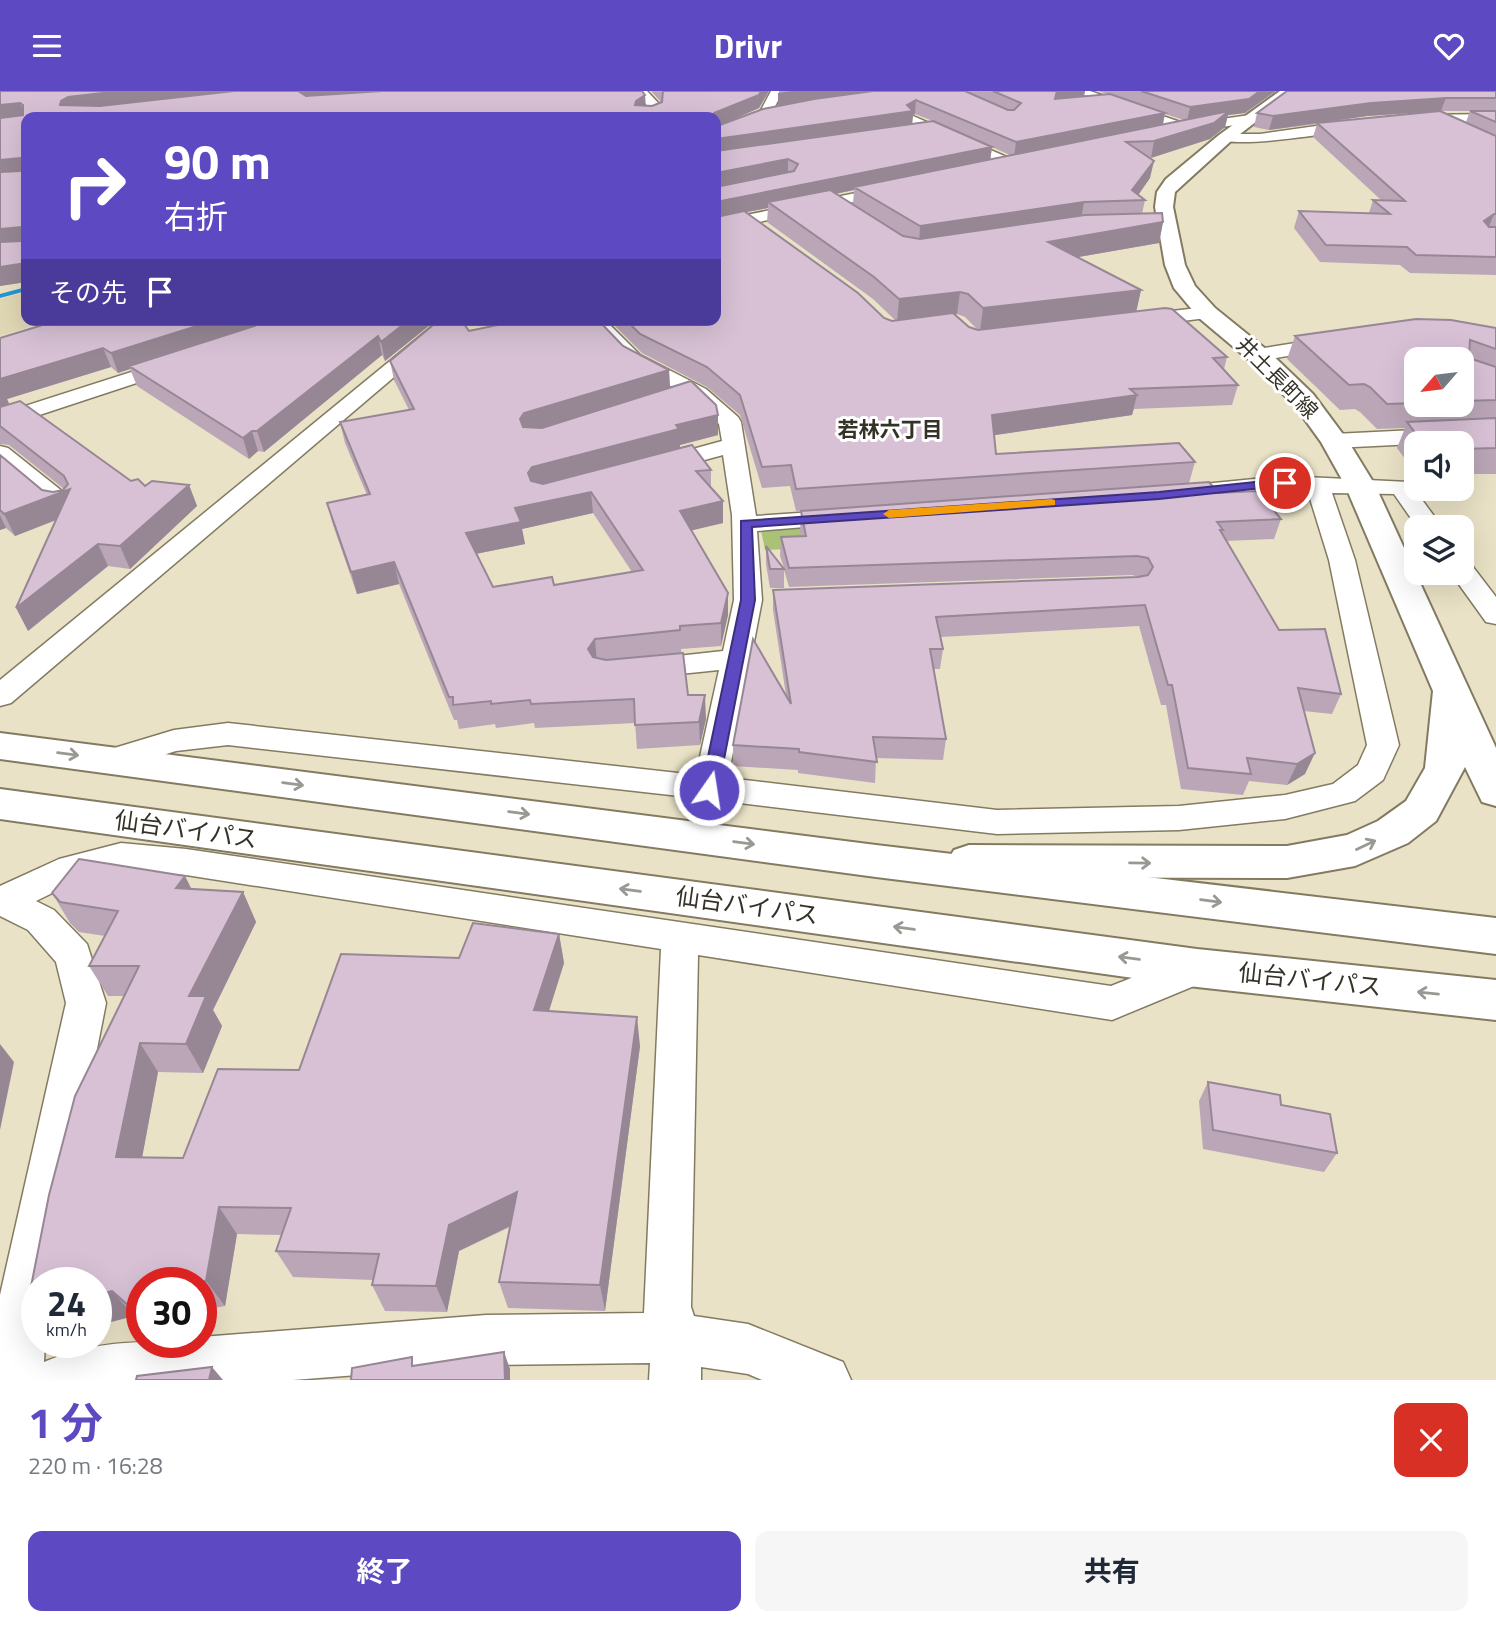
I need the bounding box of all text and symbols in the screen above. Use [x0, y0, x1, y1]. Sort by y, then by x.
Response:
text: Drivr [714, 22, 782, 70]
icon: menu [28, 27, 66, 65]
icon: heart [1430, 27, 1468, 65]
text: 90 m [164, 123, 271, 198]
icon: right [49, 140, 140, 231]
text: 右折 [164, 192, 228, 240]
text: その先 [49, 273, 127, 312]
icon: arrive [141, 273, 179, 311]
street label: 井土長町線 [1229, 329, 1326, 426]
north arrow [1404, 347, 1474, 417]
map controls [1404, 347, 1474, 585]
district label: 若林六丁目 [838, 413, 943, 445]
button: sound [1404, 431, 1474, 501]
pin [1255, 453, 1315, 513]
icon: arrive [1266, 464, 1304, 502]
button: layers [1404, 515, 1474, 585]
one-way arrow [56, 748, 79, 761]
position arrow [672, 753, 746, 827]
one-way arrow [282, 777, 304, 790]
street label: 仙台バイパス [113, 801, 260, 857]
one-way arrow [507, 807, 530, 820]
one-way arrow [733, 837, 755, 850]
one-way arrow [1355, 838, 1376, 852]
one-way arrow [1129, 856, 1152, 870]
street label: 仙台バイパス [674, 877, 821, 933]
one-way arrow [619, 884, 642, 897]
one-way arrow [1200, 895, 1222, 908]
one-way arrow [893, 921, 916, 934]
one-way arrow [1118, 952, 1141, 965]
street label: 仙台バイパス [1237, 954, 1383, 1004]
one-way arrow [1417, 986, 1440, 999]
speed limit sign: 30 [126, 1267, 217, 1358]
text: 24 [47, 1276, 86, 1330]
text: km/h [46, 1316, 87, 1343]
text: 1 分 [28, 1390, 103, 1454]
button: close [1394, 1403, 1468, 1477]
text: 220 m · 16:28 [28, 1448, 163, 1483]
button: 終了 [28, 1531, 741, 1611]
button: 共有 [755, 1531, 1468, 1611]

